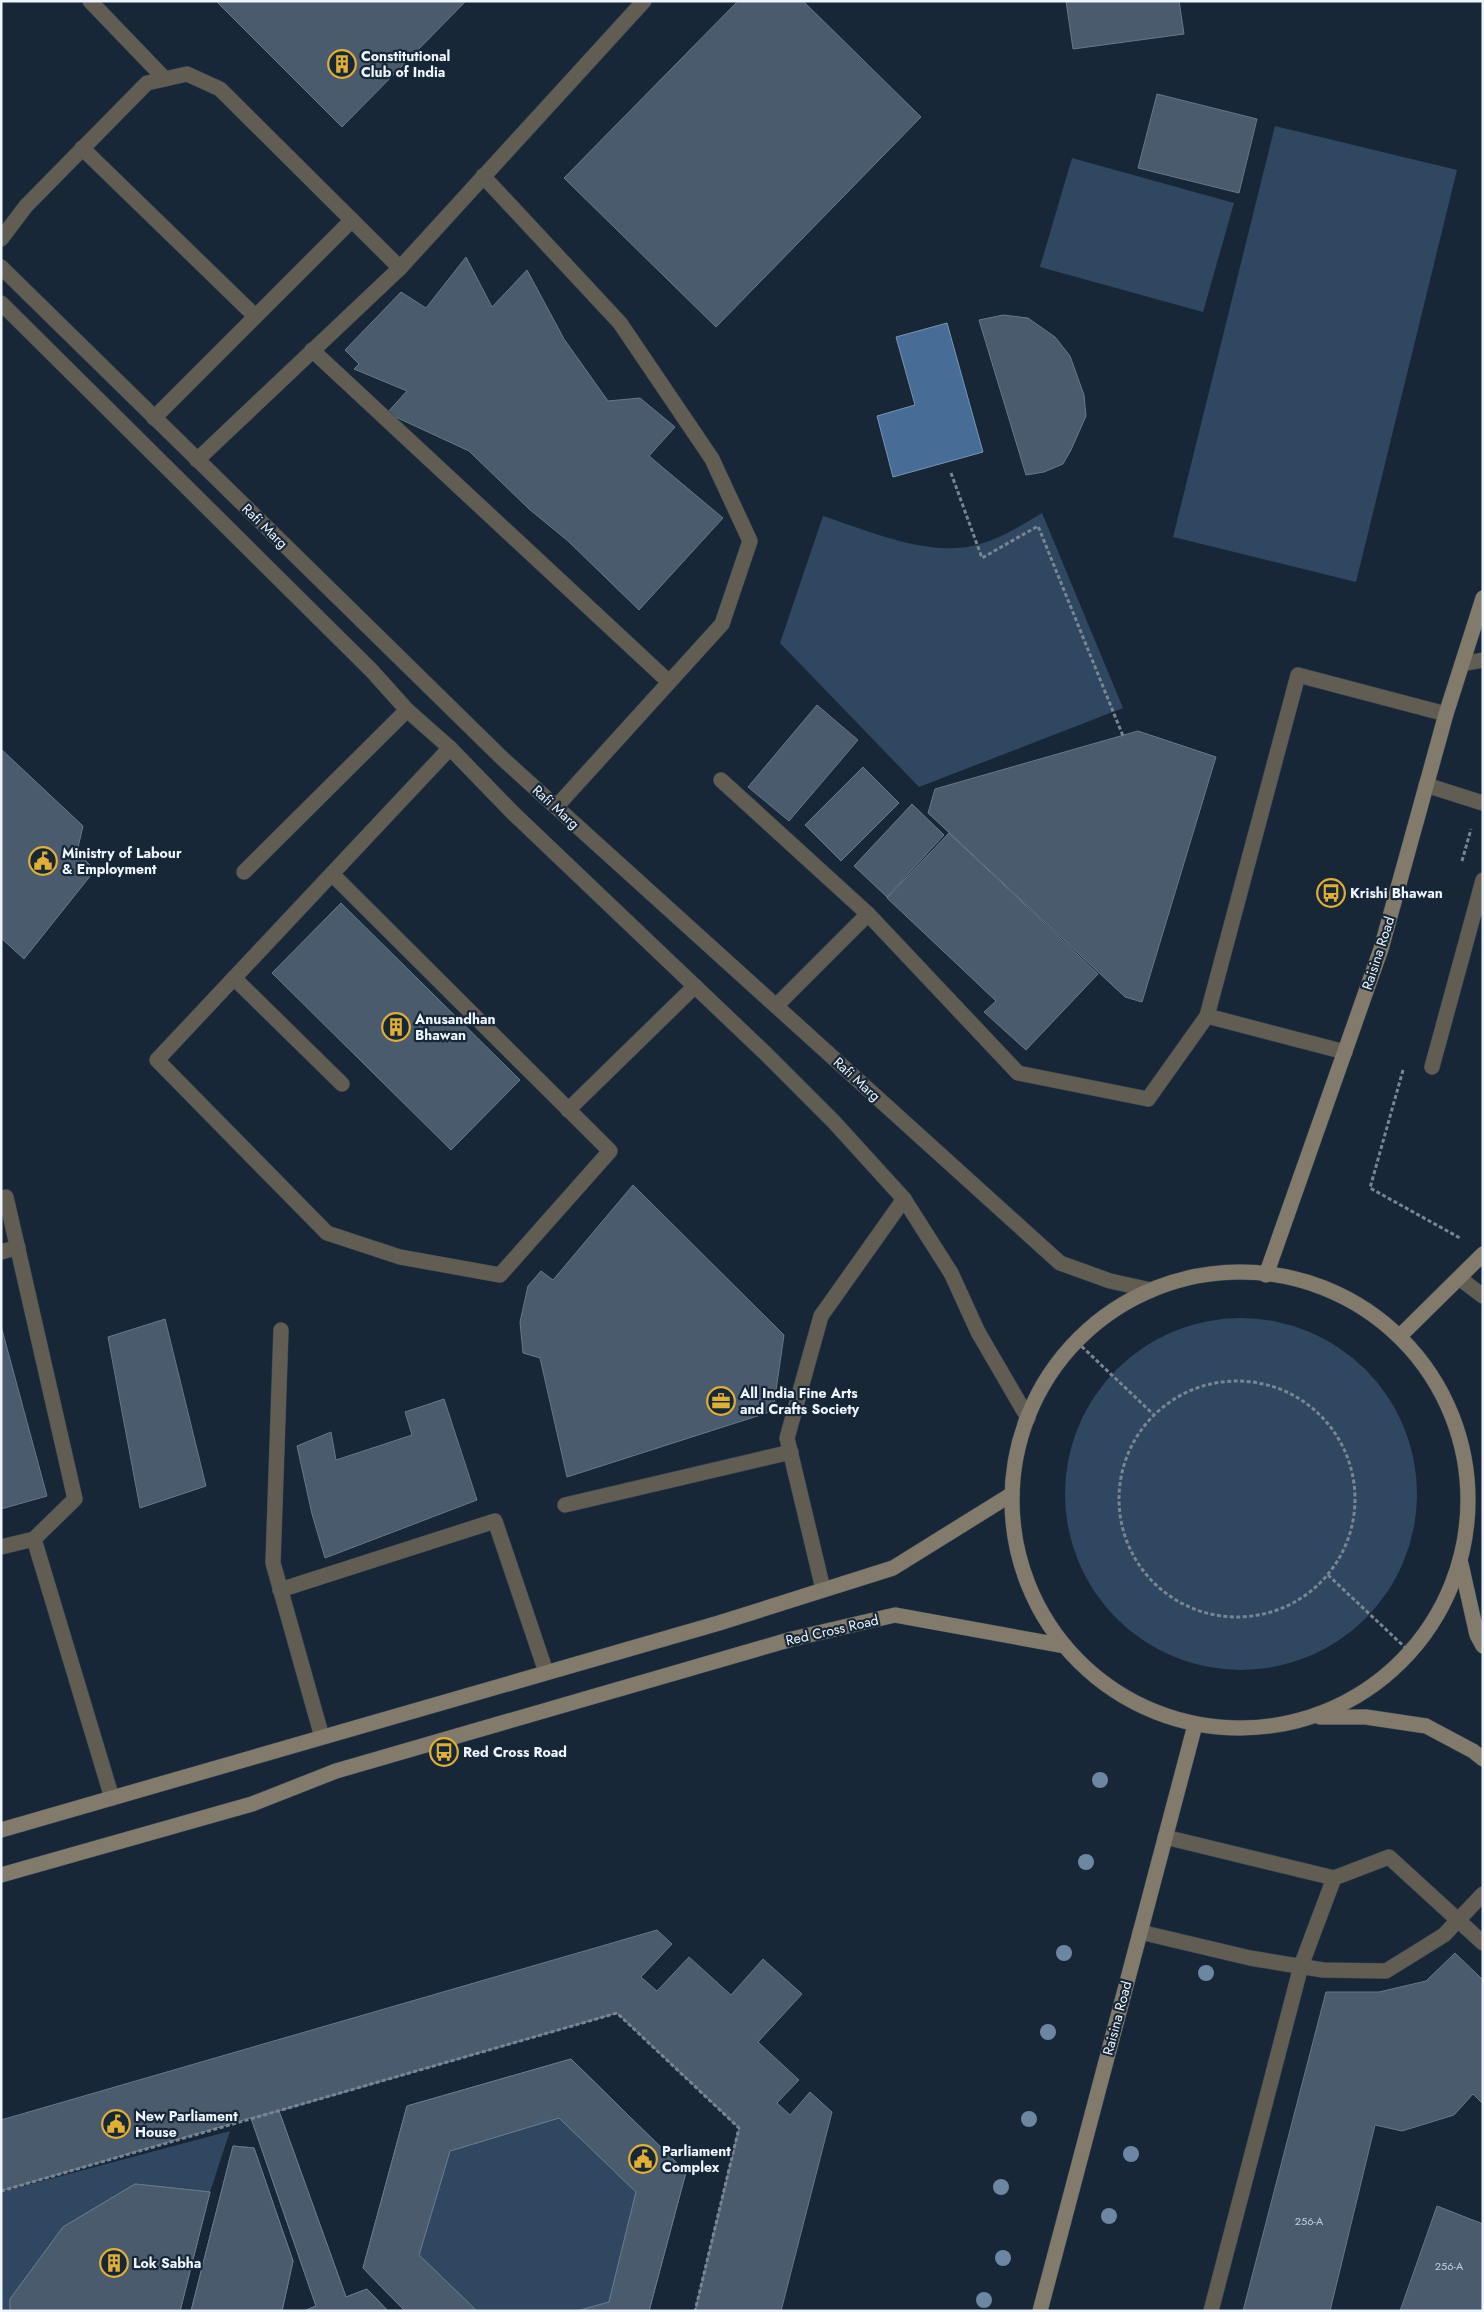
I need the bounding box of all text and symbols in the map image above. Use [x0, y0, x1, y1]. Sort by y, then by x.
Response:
place label: Constitutional Club of India [361, 46, 450, 82]
building icon: Constitutional Club of India [327, 49, 357, 79]
street label: Rafi Marg [238, 499, 292, 553]
street label: Rafi Marg [528, 780, 584, 834]
place label: Ministry of Labour & Employment [62, 843, 182, 879]
public building icon: Ministry of Labour & Employment [28, 846, 58, 876]
bus stop icon: Krishi Bhawan [1316, 878, 1346, 908]
place label: Krishi Bhawan [1350, 883, 1443, 903]
street label: Raisina Road [1357, 914, 1399, 992]
place label: Anusandhan Bhawan [414, 1009, 496, 1045]
building icon: Anusandhan Bhawan [381, 1012, 411, 1042]
street label: Rafi Marg [829, 1052, 885, 1106]
place label: All India Fine Arts and Crafts Society [739, 1383, 860, 1419]
office icon: All India Fine Arts and Crafts Society [706, 1386, 736, 1416]
street label: Red Cross Road [784, 1610, 880, 1650]
bus stop icon: Red Cross Road [429, 1737, 459, 1767]
place label: Red Cross Road [463, 1742, 567, 1762]
street label: Raisina Road [1098, 1979, 1136, 2057]
place label: New Parliament House [135, 2106, 238, 2142]
public building icon: New Parliament House [101, 2109, 131, 2139]
place label: Parliament Complex [662, 2141, 731, 2177]
public building icon: Parliament Complex [628, 2144, 658, 2174]
house number: 256-A [1295, 2213, 1324, 2229]
building icon: Lok Sabha [99, 2248, 129, 2278]
place label: Lok Sabha [133, 2253, 201, 2273]
house number: 256-A [1435, 2258, 1464, 2274]

